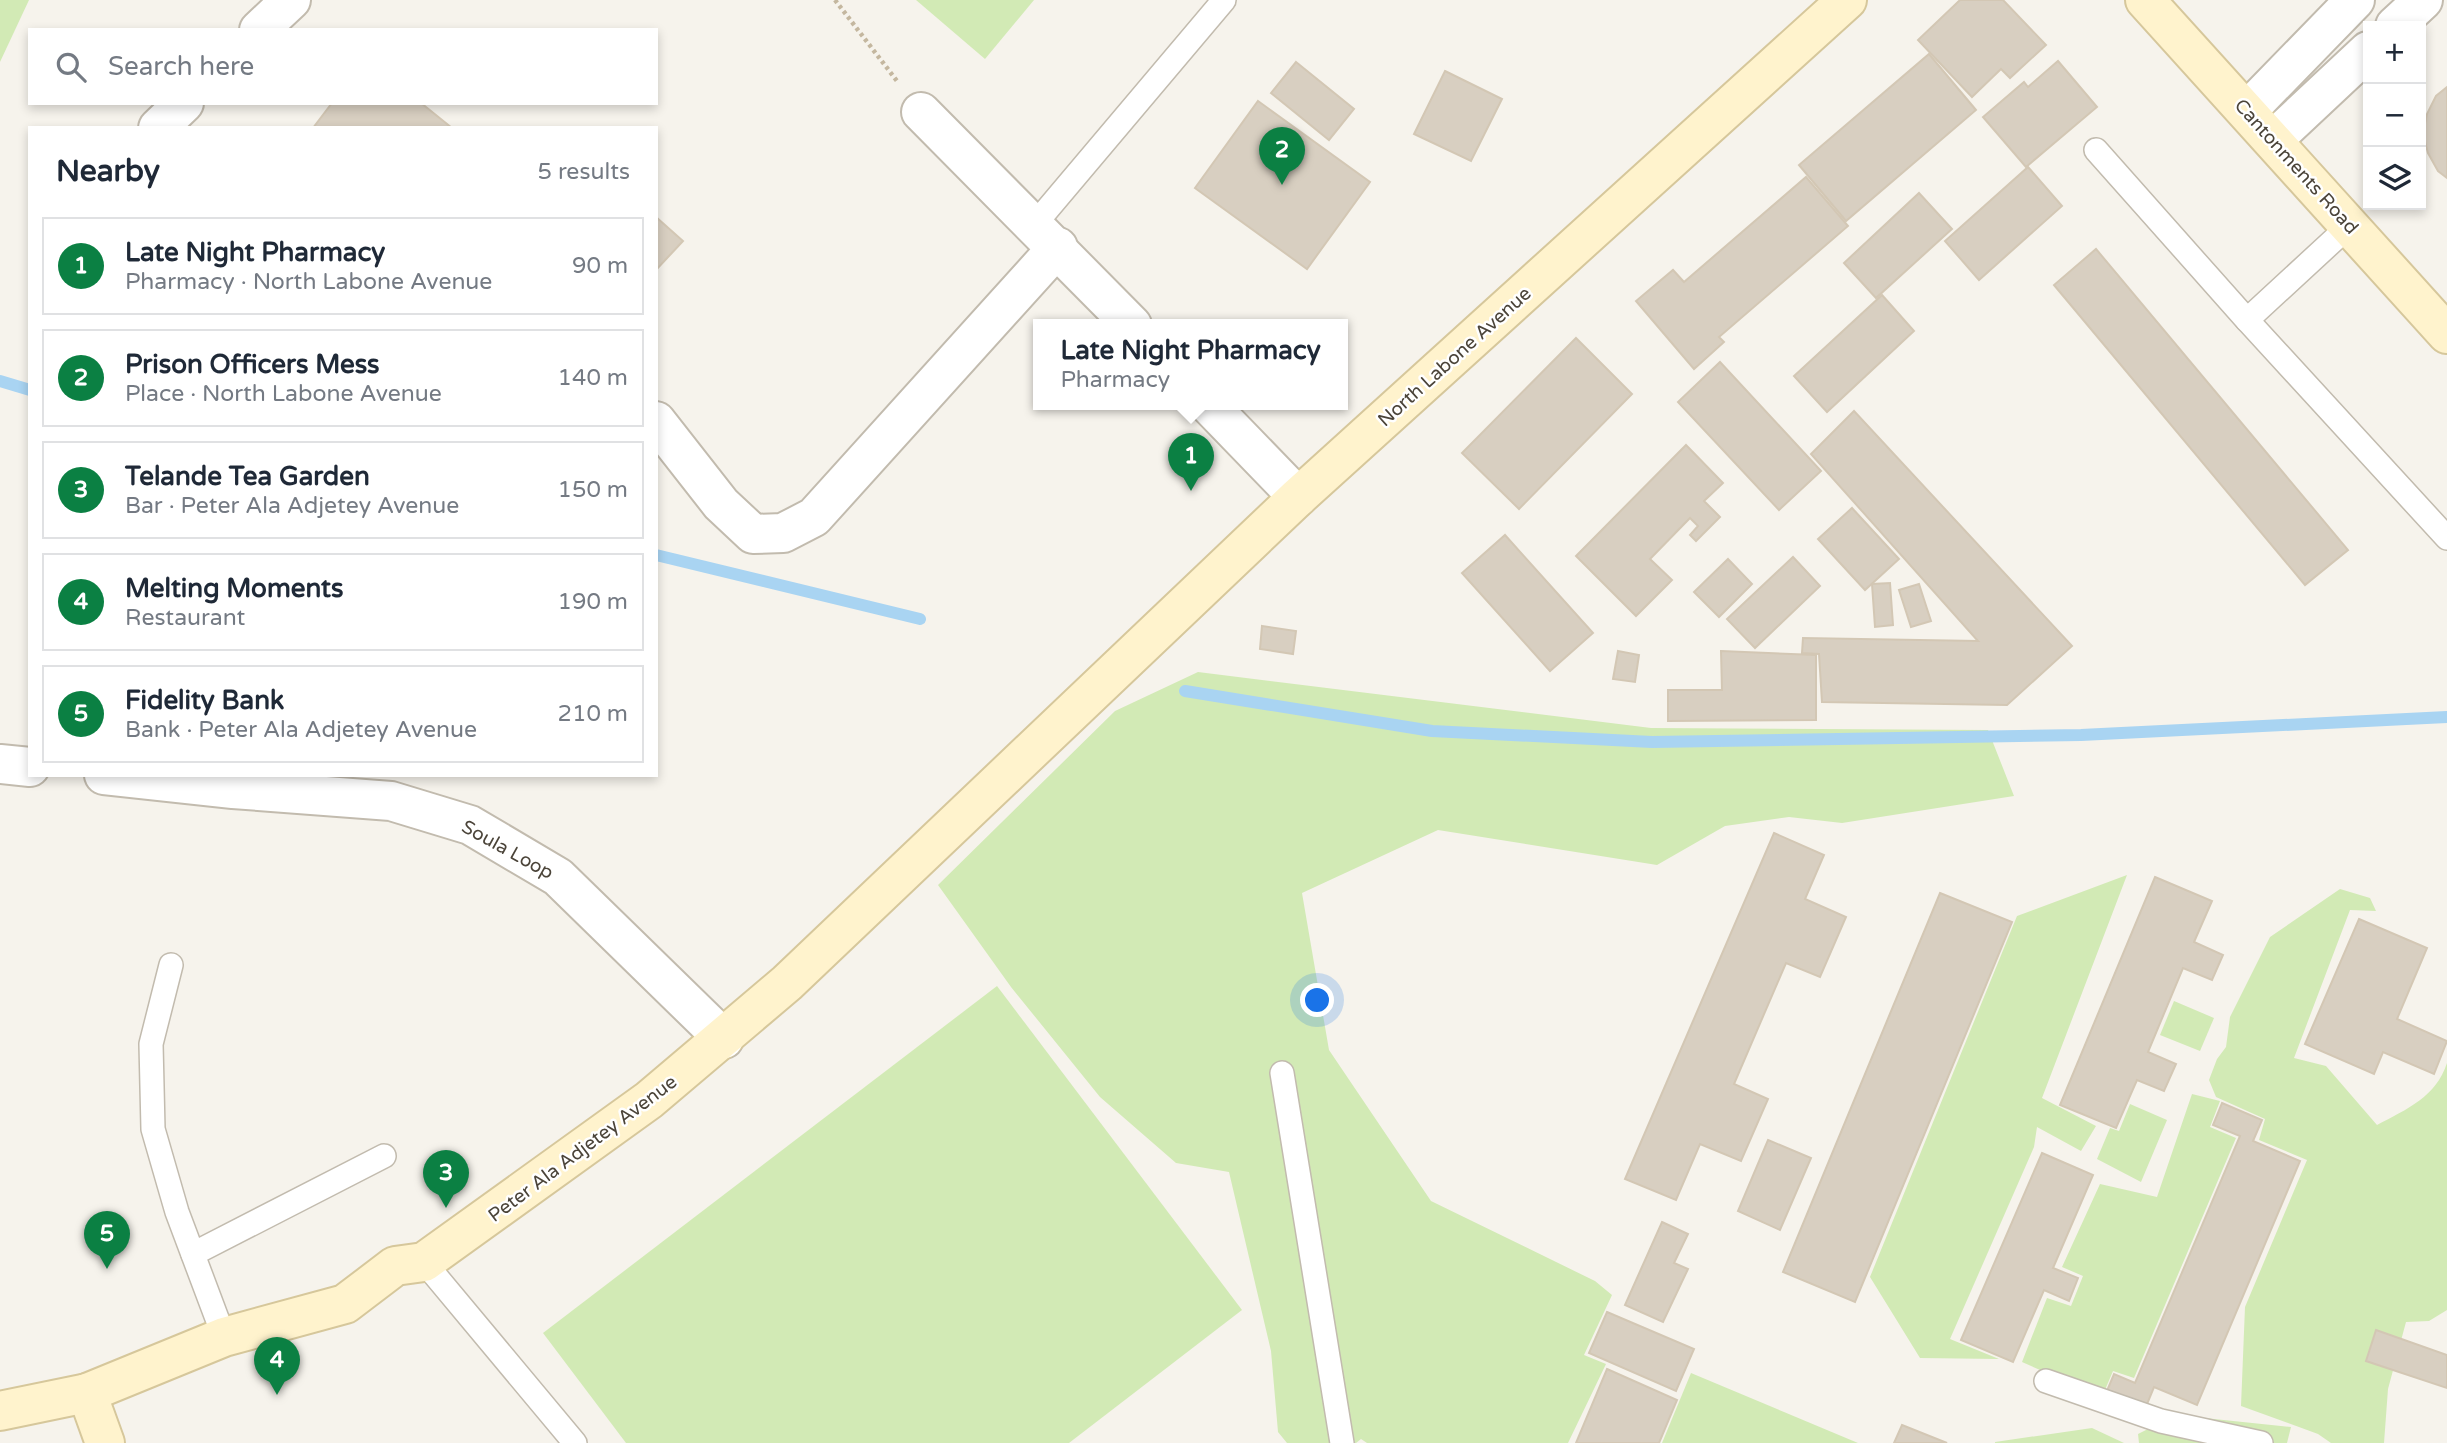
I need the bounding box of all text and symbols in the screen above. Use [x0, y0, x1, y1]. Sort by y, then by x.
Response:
map controls [2363, 21, 2426, 210]
button: + [2363, 21, 2426, 84]
search box [28, 28, 658, 105]
icon: search [52, 48, 90, 86]
text: Search here [108, 51, 254, 82]
button: − [2363, 84, 2426, 147]
street label: Cantonments Road [2230, 95, 2363, 239]
pin: 2 [1259, 127, 1305, 185]
button: layers [2363, 147, 2426, 210]
text: Nearby [56, 153, 160, 190]
text: 5 results [537, 158, 630, 186]
text: Late Night Pharmacy [125, 237, 385, 268]
text: 1 [74, 252, 88, 280]
text: 90 m [572, 252, 628, 280]
text: Pharmacy · North Labone Avenue [125, 268, 492, 296]
street label: North Labone Avenue [1374, 282, 1536, 431]
popup [1033, 319, 1348, 410]
text: Late Night Pharmacy [1060, 335, 1321, 366]
text: Prison Officers Mess [125, 349, 380, 380]
text: 2 [74, 364, 88, 392]
text: 140 m [558, 364, 628, 392]
text: Pharmacy [1060, 366, 1170, 394]
text: Place · North Labone Avenue [125, 380, 442, 408]
pin: 1 [1168, 433, 1214, 491]
text: Telande Tea Garden [125, 461, 370, 492]
text: 3 [74, 476, 88, 504]
text: 150 m [558, 476, 628, 504]
text: Bar · Peter Ala Adjetey Avenue [125, 492, 459, 520]
text: Melting Moments [125, 573, 343, 604]
text: 4 [74, 588, 88, 616]
text: 190 m [558, 588, 628, 616]
text: Restaurant [125, 604, 245, 632]
text: Fidelity Bank [125, 685, 284, 716]
text: 5 [74, 700, 88, 728]
text: 210 m [558, 700, 628, 728]
text: Bank · Peter Ala Adjetey Avenue [125, 716, 477, 744]
street label: Soula Loop [458, 816, 557, 884]
your location [1300, 983, 1334, 1017]
street label: Peter Ala Adjetey Avenue [484, 1071, 681, 1227]
pin: 3 [423, 1150, 469, 1208]
pin: 5 [84, 1211, 130, 1269]
pin: 4 [254, 1337, 300, 1395]

